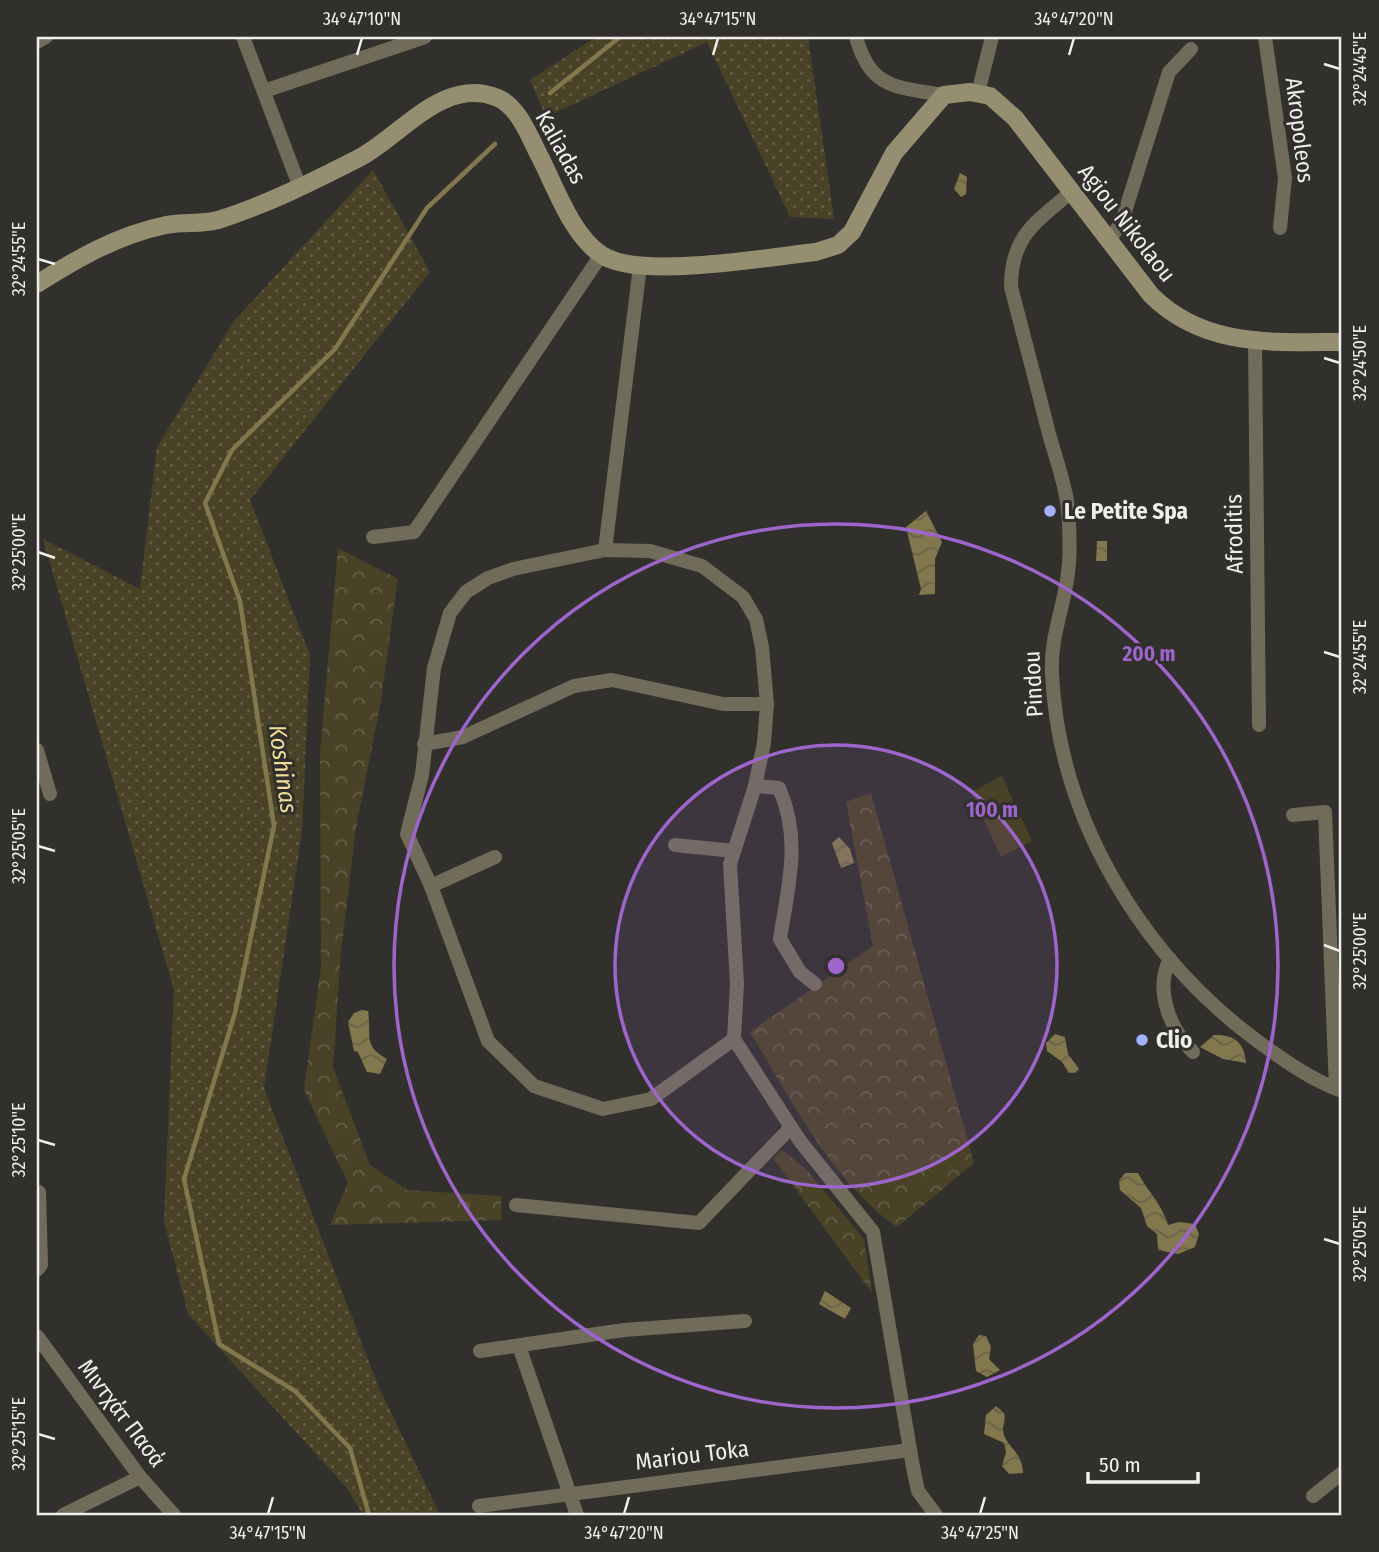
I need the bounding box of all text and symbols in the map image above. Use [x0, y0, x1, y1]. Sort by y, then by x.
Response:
text: 34°47'10"N [323, 8, 401, 30]
text: 34°47'15"N [679, 8, 757, 30]
text: 34°47'20"N [1034, 8, 1114, 30]
text: 32°24'45"E [1349, 32, 1371, 106]
street label: Akropoleos [1280, 76, 1320, 184]
street label: Kaliadas [529, 105, 593, 189]
street label: Agiou Nikolaou [1072, 158, 1182, 288]
text: 32°24'55"E [8, 222, 30, 296]
text: 32°24'50"E [1349, 325, 1371, 401]
street label: Afroditis [1219, 494, 1249, 574]
place label: Le Petite Spa [1064, 497, 1188, 525]
marker: Le Petite Spa [1042, 503, 1058, 519]
text: 32°25'00"E [8, 513, 30, 591]
text: 32°24'55"E [1349, 620, 1371, 694]
text: 200 m [1121, 641, 1176, 667]
street label: Pindou [1017, 650, 1049, 718]
water label: Koshinas [263, 723, 303, 815]
text: 100 m [966, 797, 1018, 823]
text: 32°25'05"E [8, 808, 30, 884]
text: 32°25'00"E [1349, 912, 1371, 990]
centre of rings [824, 954, 848, 978]
place label: Clio [1156, 1026, 1192, 1054]
marker: Clio [1134, 1032, 1150, 1048]
text: 32°25'10"E [8, 1102, 30, 1178]
text: 32°25'05"E [1349, 1206, 1371, 1282]
street label: Μιντχάτ Πασά [72, 1353, 172, 1473]
text: 32°25'15"E [8, 1397, 30, 1471]
street label: Mariou Toka [634, 1434, 750, 1476]
scale bar [1088, 1440, 1199, 1484]
text: 50 m [1099, 1452, 1141, 1478]
text: 34°47'15"N [229, 1522, 307, 1544]
text: 34°47'20"N [584, 1522, 664, 1544]
text: 34°47'25"N [941, 1522, 1019, 1544]

